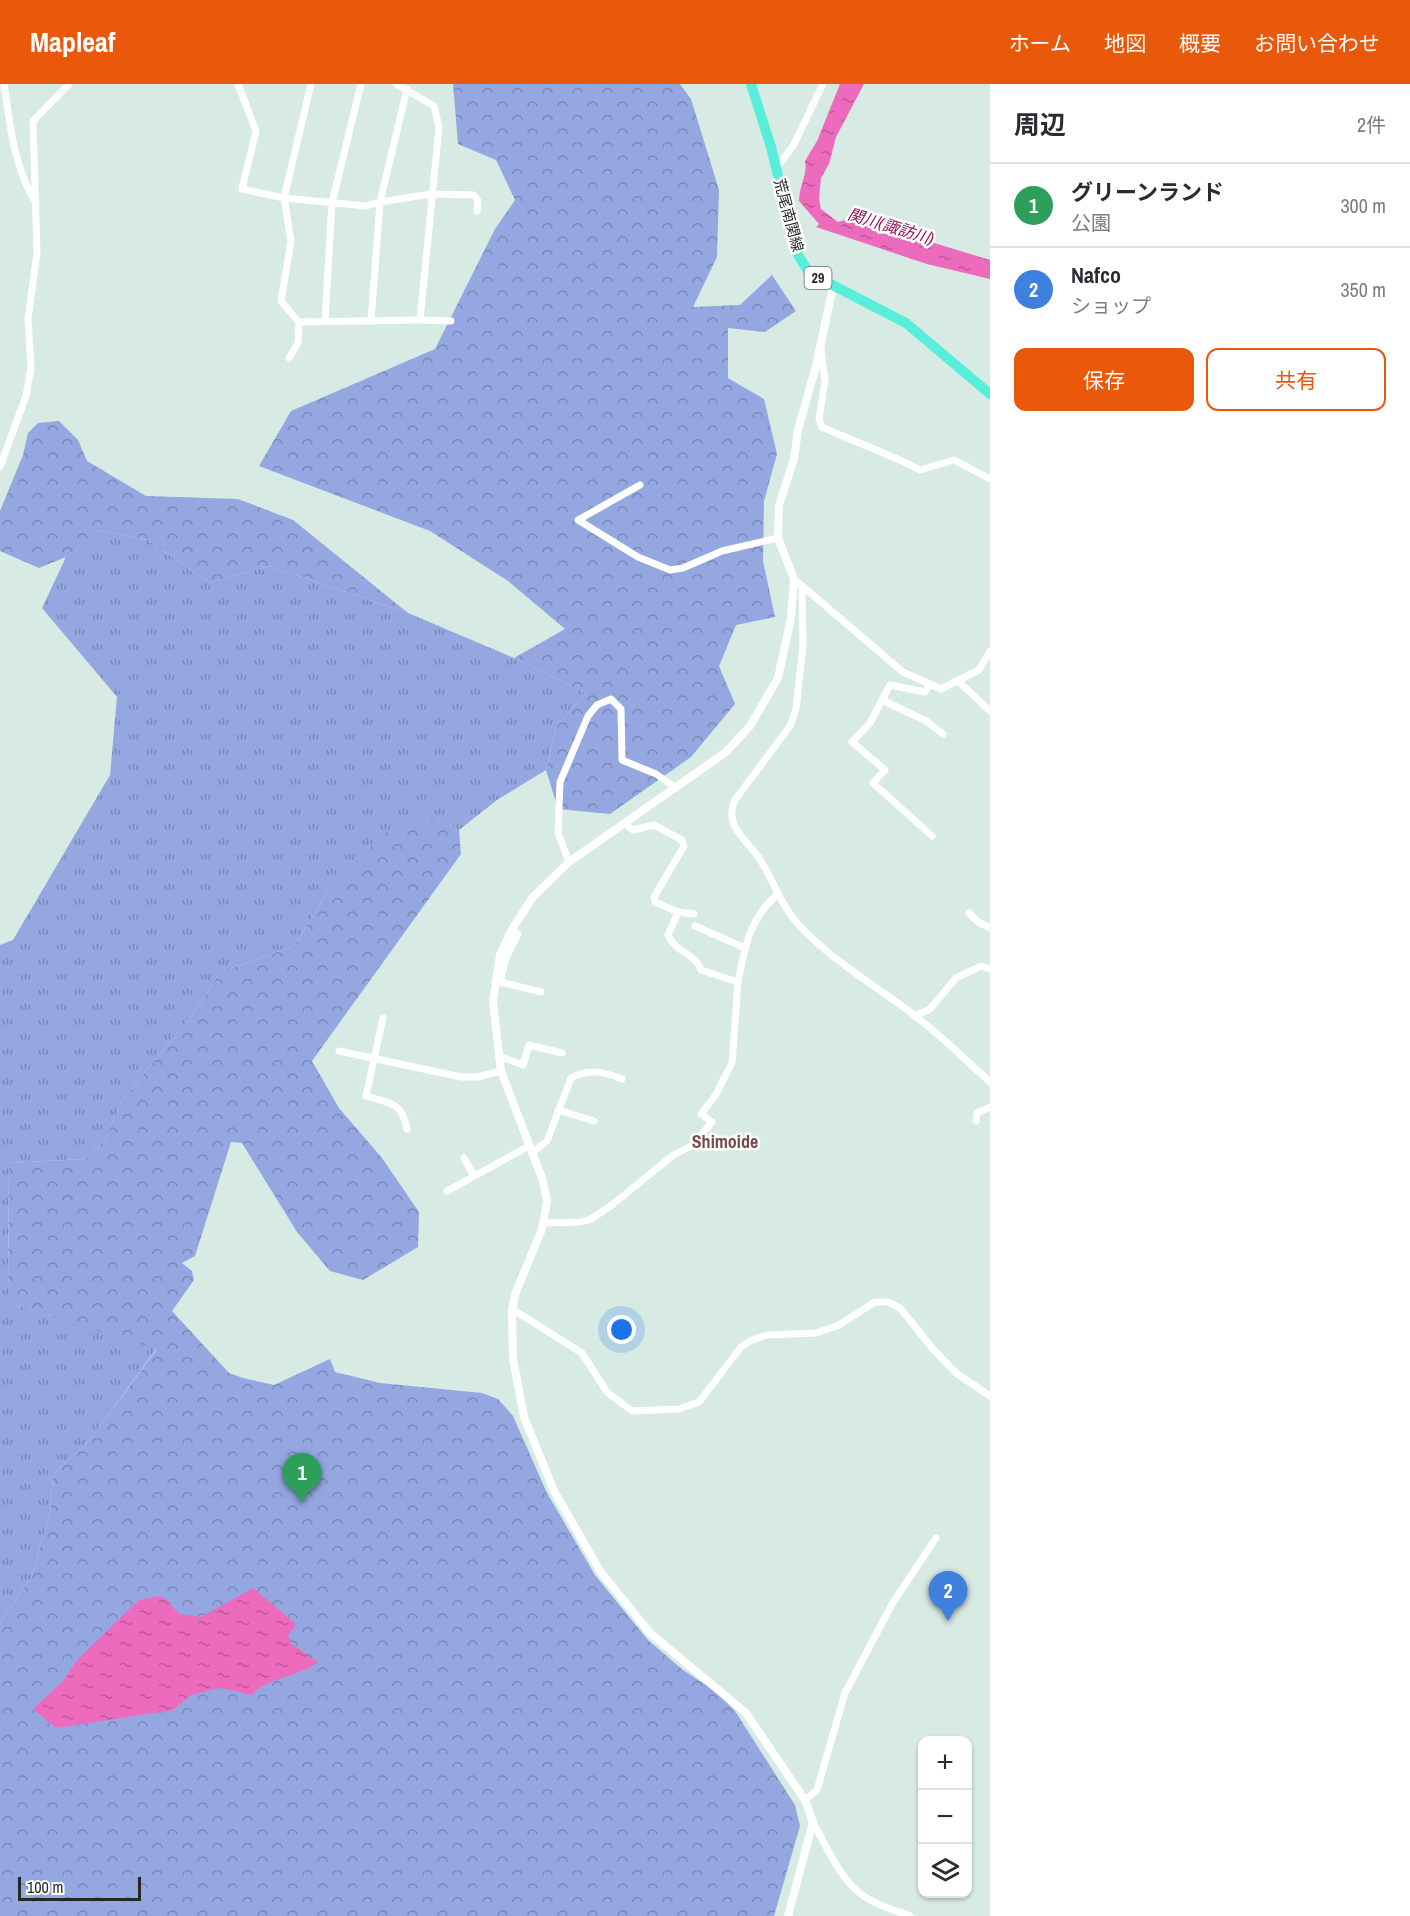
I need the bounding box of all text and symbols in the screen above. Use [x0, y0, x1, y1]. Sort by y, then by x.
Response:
text: Mapleaf [30, 23, 115, 61]
text: ホーム [1009, 29, 1071, 58]
text: 地図 [1104, 29, 1146, 58]
text: 概要 [1179, 29, 1221, 58]
text: お問い合わせ [1254, 29, 1380, 58]
text: 周辺 [1014, 107, 1066, 142]
text: 2件 [1357, 111, 1386, 138]
street label: 荒尾南関線 [769, 176, 809, 254]
text: グリーンランド [1071, 177, 1224, 207]
text: 1 [1029, 192, 1038, 219]
text: 300 m [1340, 192, 1386, 219]
water label: 関川(諏訪川) [845, 203, 937, 249]
text: 公園 [1071, 209, 1111, 236]
text: Nafco [1071, 260, 1121, 290]
road number: 29 [804, 267, 832, 289]
text: 2 [1029, 276, 1038, 303]
text: 350 m [1340, 276, 1386, 303]
text: ショップ [1071, 292, 1151, 319]
button: 保存 [1014, 348, 1194, 411]
button: 共有 [1206, 348, 1386, 411]
district label: Shimoide [692, 1129, 758, 1154]
your location [607, 1315, 636, 1344]
pin: 1 [282, 1454, 322, 1503]
pin: 2 [928, 1572, 968, 1621]
map controls [918, 1736, 972, 1898]
button: + [918, 1736, 972, 1790]
button: − [918, 1790, 972, 1844]
button: layers [918, 1844, 972, 1898]
scale bar [18, 1874, 141, 1902]
text: 100 m [27, 1876, 63, 1898]

